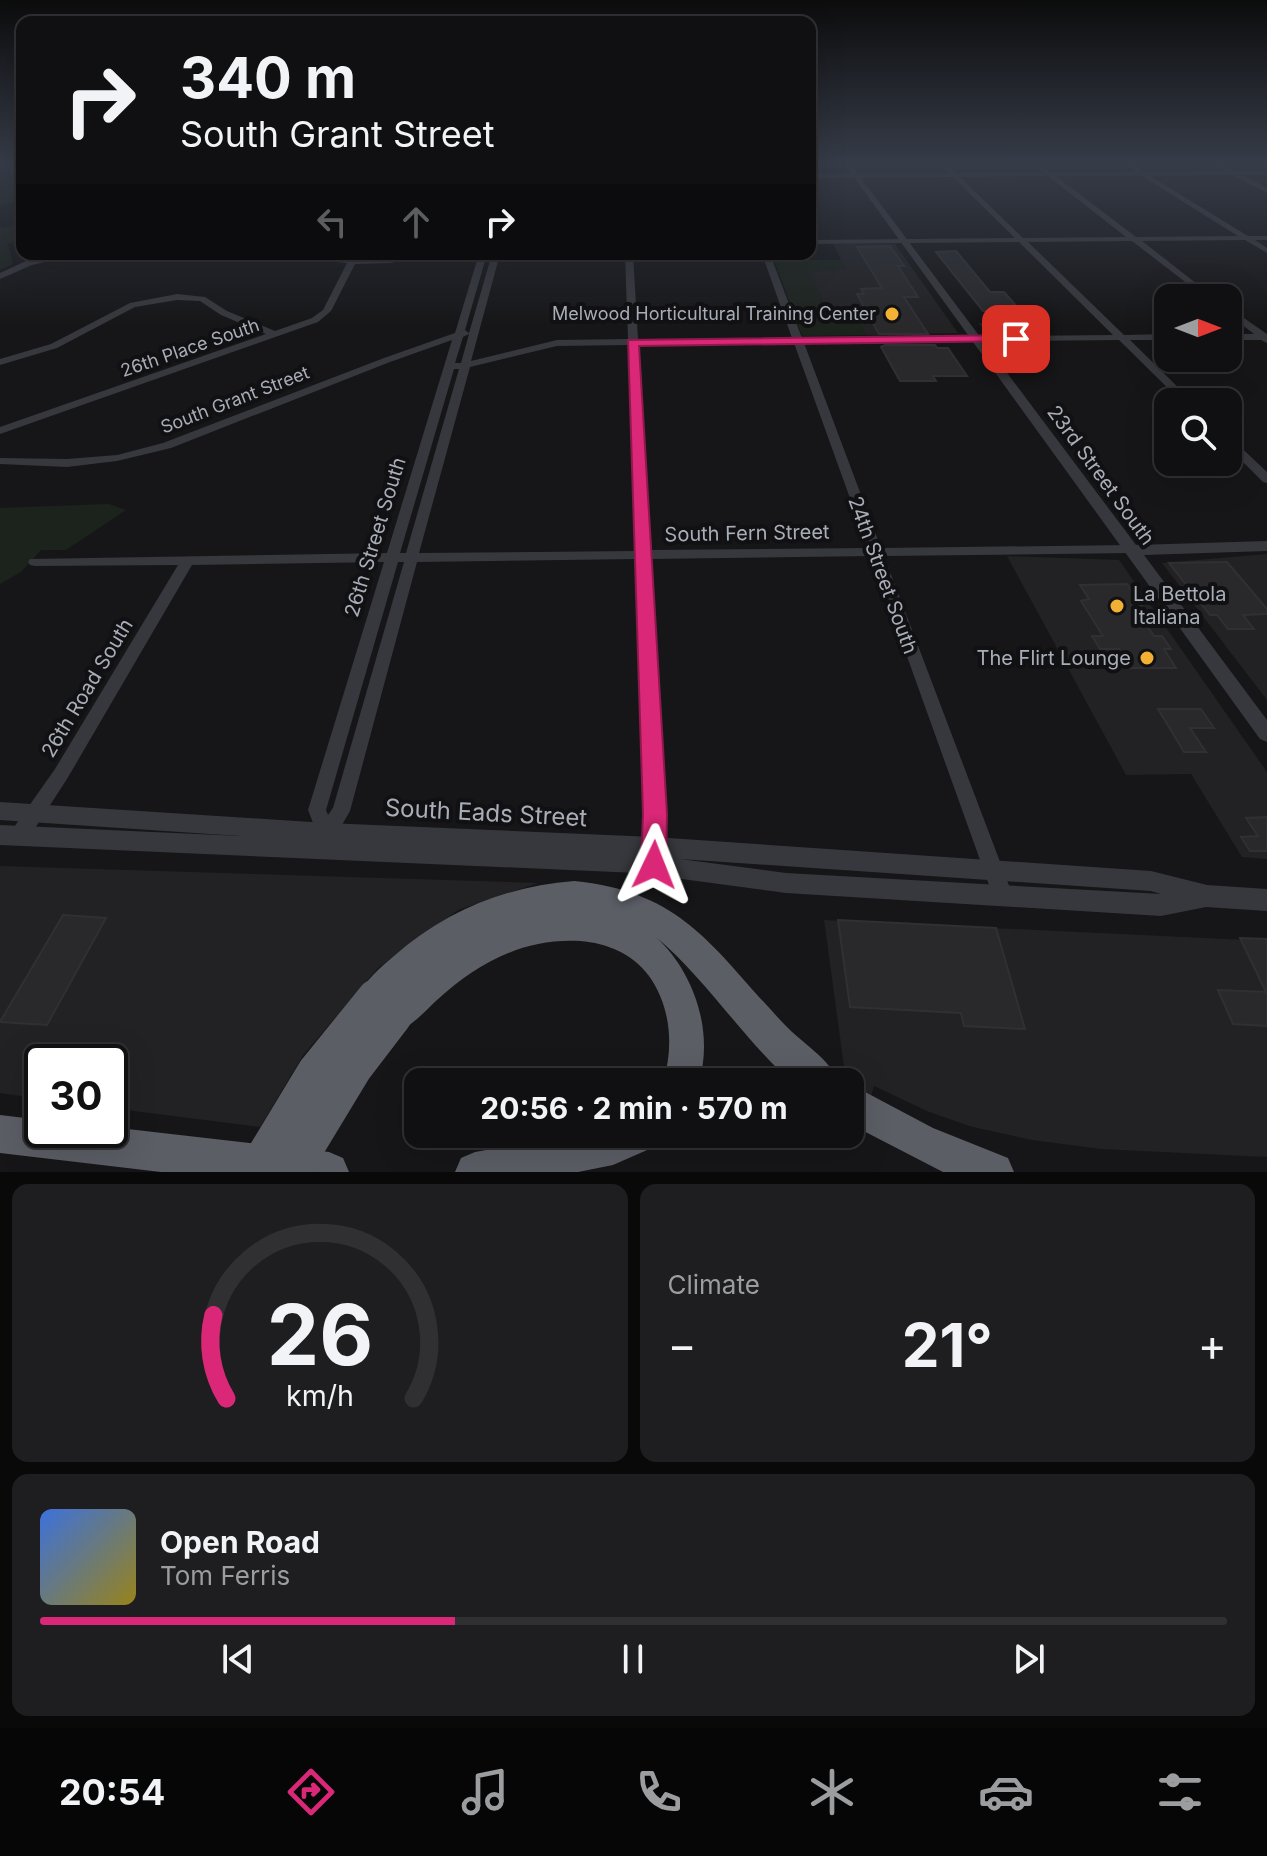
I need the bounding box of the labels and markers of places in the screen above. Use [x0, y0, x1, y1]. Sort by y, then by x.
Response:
place label: Melwood Horticultural Training Center [552, 303, 876, 324]
marker: Melwood Horticultural Training Center [883, 305, 901, 323]
pin [982, 305, 1050, 373]
place label: La Bettola Italiana [1133, 582, 1226, 629]
marker: La Bettola Italiana [1108, 597, 1126, 615]
place label: The Flirt Lounge [977, 646, 1131, 670]
marker: The Flirt Lounge [1138, 649, 1156, 667]

